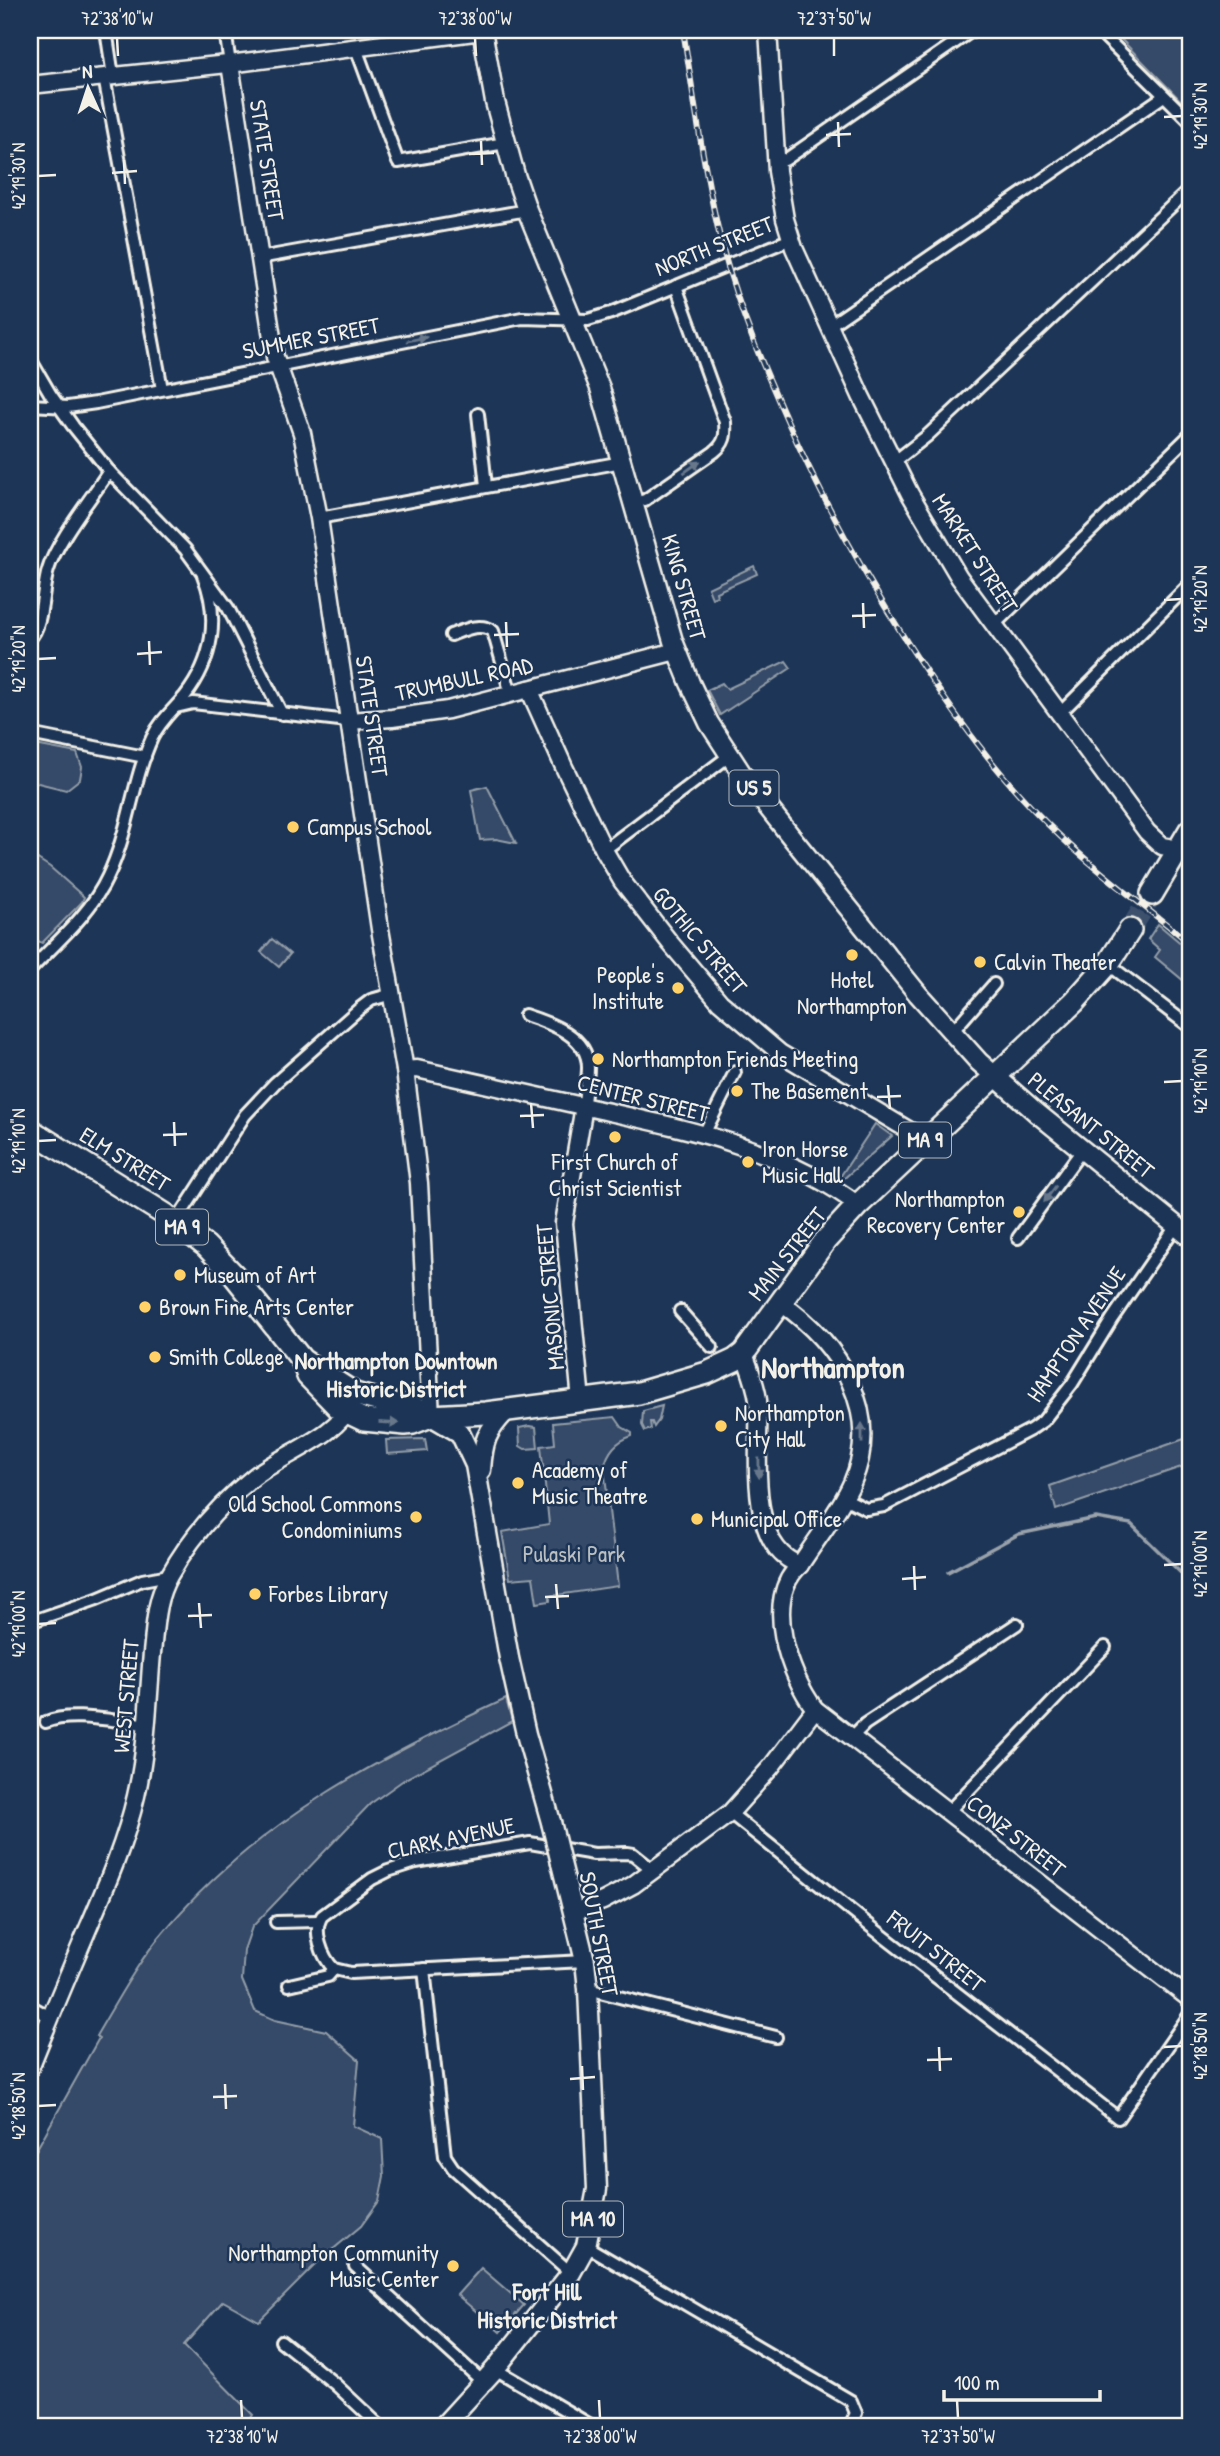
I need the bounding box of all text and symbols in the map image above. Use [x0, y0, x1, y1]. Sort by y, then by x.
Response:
text: 72°38'10"W [81, 6, 153, 31]
text: 72°38'00"W [439, 6, 512, 31]
text: 72°37'50"W [797, 6, 871, 31]
north arrow [52, 52, 122, 122]
text: N [81, 58, 93, 84]
text: 42°19'30"N [1188, 83, 1213, 149]
street label: STATE STREET [243, 97, 292, 223]
text: 42°19'30"N [6, 143, 31, 209]
street label: NORTH STREET [650, 208, 778, 283]
street label: SUMMER STREET [240, 309, 382, 366]
one-way arrow [406, 333, 428, 344]
one-way arrow [683, 460, 701, 474]
street label: MARKET STREET [925, 487, 1026, 619]
street label: KING STREET [655, 530, 714, 644]
text: 42°19'20"N [1188, 566, 1213, 632]
text: 42°19'20"N [6, 626, 31, 692]
street label: TRUMBULL ROAD [392, 649, 535, 708]
street label: STATE STREET [349, 654, 396, 779]
road number: US 5 [730, 770, 778, 806]
place label: Campus School [307, 811, 432, 842]
marker: Campus School [285, 819, 301, 835]
street label: GOTHIC STREET [646, 879, 755, 1000]
place label: Calvin Theater [994, 946, 1116, 977]
marker: Hotel Northampton [844, 947, 860, 963]
marker: Calvin Theater [972, 954, 988, 970]
place label: People's Institute [592, 959, 664, 1016]
place label: Hotel Northampton [797, 964, 907, 1021]
marker: People's Institute [670, 980, 686, 996]
place label: Northampton Friends Meeting [612, 1043, 858, 1074]
text: 42°19'10"N [1188, 1048, 1213, 1114]
marker: Northampton Friends Meeting [590, 1051, 606, 1067]
street label: PLEASANT STREET [1022, 1064, 1161, 1185]
street label: CENTER STREET [574, 1066, 712, 1129]
place label: The Basement [751, 1075, 869, 1106]
marker: The Basement [729, 1083, 745, 1099]
text: 42°19'10"N [6, 1108, 31, 1174]
street label: ELM STREET [74, 1119, 176, 1198]
road number: MA 9 [899, 1122, 951, 1158]
marker: First Church of Christ Scientist [607, 1129, 623, 1145]
place label: Iron Horse Music Hall [762, 1133, 848, 1190]
place label: First Church of Christ Scientist [549, 1146, 682, 1203]
marker: Iron Horse Music Hall [740, 1154, 756, 1170]
place label: Northampton Recovery Center [867, 1183, 1005, 1240]
one-way arrow [1043, 1185, 1057, 1203]
street label: MAIN STREET [740, 1200, 833, 1307]
marker: Northampton Recovery Center [1011, 1204, 1027, 1220]
road number: MA 9 [156, 1210, 208, 1244]
street label: MASONIC STREET [528, 1222, 571, 1371]
place label: Museum of Art [194, 1259, 317, 1290]
street label: HAMPTON AVENUE [1019, 1260, 1132, 1408]
marker: Museum of Art [172, 1267, 188, 1283]
place label: Brown Fine Arts Center [159, 1291, 354, 1322]
marker: Brown Fine Arts Center [137, 1299, 153, 1315]
place label: Smith College [169, 1341, 284, 1372]
district label: Northampton Downtown Historic District [294, 1344, 498, 1404]
district label: Northampton [761, 1347, 905, 1388]
marker: Smith College [147, 1349, 163, 1365]
place label: Northampton City Hall [735, 1397, 845, 1454]
one-way arrow [378, 1418, 400, 1429]
marker: Northampton City Hall [713, 1418, 729, 1434]
one-way arrow [856, 1422, 868, 1444]
place label: Academy of Music Theatre [532, 1454, 648, 1511]
one-way arrow [753, 1457, 765, 1479]
marker: Academy of Music Theatre [510, 1475, 526, 1491]
place label: Old School Commons Condominiums [228, 1488, 402, 1545]
place label: Municipal Office [711, 1503, 842, 1534]
marker: Old School Commons Condominiums [408, 1509, 424, 1525]
marker: Municipal Office [689, 1511, 705, 1527]
text: 42°19'00"N [1188, 1531, 1213, 1597]
park label: Pulaski Park [523, 1538, 626, 1569]
place label: Forbes Library [268, 1578, 388, 1609]
marker: Forbes Library [247, 1586, 263, 1602]
text: 42°19'00"N [6, 1591, 31, 1657]
street label: WEST STREET [105, 1638, 146, 1754]
street label: CONZ STREET [960, 1787, 1072, 1884]
street label: CLARK AVENUE [384, 1809, 517, 1866]
street label: SOUTH STREET [572, 1869, 627, 1999]
street label: FRUIT STREET [880, 1902, 992, 1999]
text: 42°18'50"N [1188, 2012, 1213, 2080]
text: 42°18'50"N [6, 2072, 31, 2140]
road number: MA 10 [563, 2202, 623, 2236]
place label: Northampton Community Music Center [228, 2237, 439, 2294]
marker: Northampton Community Music Center [445, 2258, 461, 2274]
district label: Fort Hill Historic District [477, 2275, 618, 2335]
scale bar [944, 2358, 1099, 2402]
text: 100 m [954, 2368, 1000, 2397]
text: 72°38'10"W [206, 2424, 278, 2449]
text: 72°38'00"W [564, 2424, 637, 2449]
text: 72°37'50"W [921, 2424, 995, 2449]

